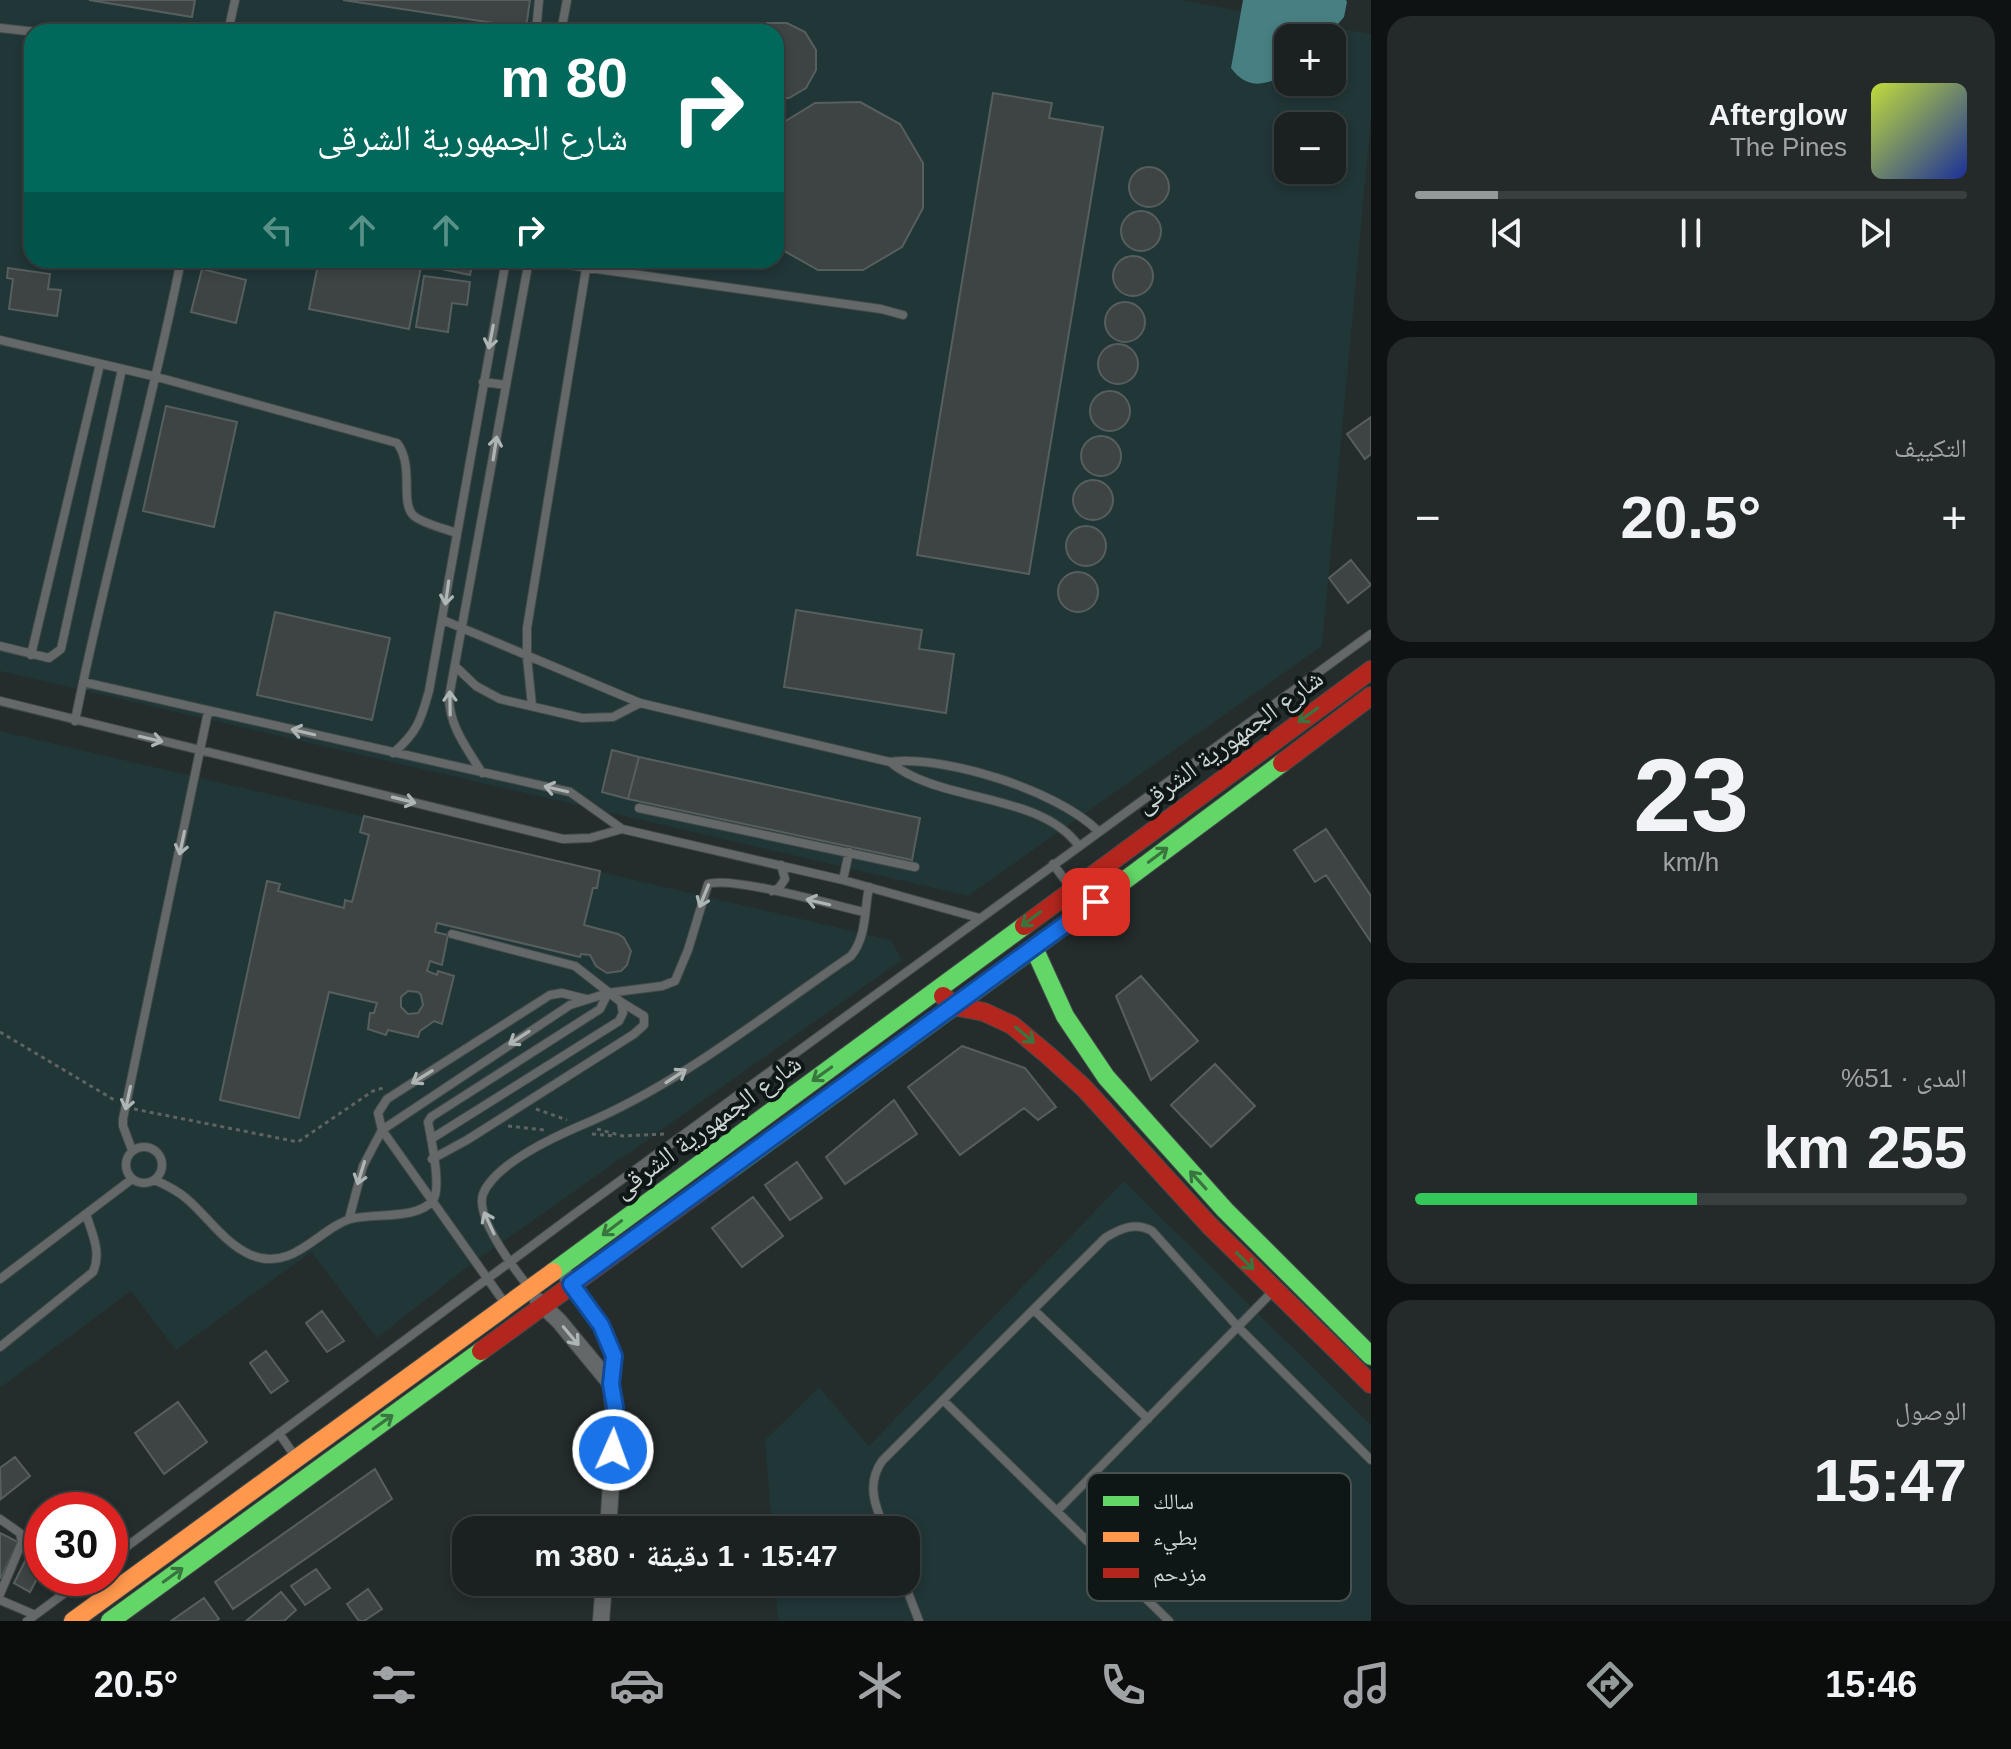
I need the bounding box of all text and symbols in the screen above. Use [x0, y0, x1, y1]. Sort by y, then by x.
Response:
map controls [1274, 24, 1346, 184]
button: + [1274, 24, 1346, 96]
text: 80 m [500, 46, 628, 109]
icon: right [656, 56, 760, 160]
text: Afterglow [1709, 98, 1847, 131]
button: − [1274, 112, 1346, 184]
text: شارع الجمهورية الشرقى [317, 117, 628, 158]
text: The Pines [1730, 132, 1847, 162]
icon: left [256, 208, 300, 252]
icon: ahead [340, 208, 384, 252]
icon: ahead [424, 208, 468, 252]
icon: right [508, 208, 552, 252]
icon: previous [1485, 211, 1529, 255]
icon: pause [1669, 211, 1713, 255]
icon: next [1853, 211, 1897, 255]
one-way arrow [483, 323, 498, 349]
text: التكييف [1894, 433, 1967, 463]
one-way arrow [488, 436, 503, 461]
text: 20.5° [1621, 484, 1761, 551]
text: − [1415, 493, 1441, 542]
text: + [1941, 493, 1967, 542]
one-way arrow [439, 580, 454, 605]
street label: شارع الجمهورية الشرقى [1129, 663, 1329, 820]
one-way arrow [443, 691, 458, 717]
one-way arrow [1298, 707, 1319, 724]
one-way arrow [290, 724, 316, 739]
one-way arrow [138, 732, 164, 747]
text: 23 [1633, 737, 1749, 853]
one-way arrow [544, 781, 570, 796]
one-way arrow [390, 793, 416, 808]
one-way arrow [174, 830, 189, 855]
one-way arrow [1147, 847, 1169, 864]
text: km/h [1663, 847, 1719, 877]
pin [1062, 868, 1130, 936]
icon: arrive [1074, 880, 1118, 924]
one-way arrow [696, 884, 710, 908]
one-way arrow [805, 893, 831, 908]
one-way arrow [1021, 911, 1042, 928]
one-way arrow [1014, 1026, 1034, 1044]
one-way arrow [508, 1031, 531, 1047]
street label: شارع الجمهورية الشرقى [607, 1048, 807, 1205]
text: المدى · 51% [1841, 1063, 1967, 1093]
one-way arrow [811, 1066, 833, 1082]
one-way arrow [665, 1068, 687, 1084]
one-way arrow [411, 1069, 434, 1085]
one-way arrow [120, 1084, 135, 1110]
text: 255 km [1764, 1114, 1967, 1181]
one-way arrow [353, 1160, 368, 1185]
one-way arrow [1190, 1171, 1208, 1191]
one-way arrow [481, 1212, 496, 1236]
one-way arrow [602, 1219, 624, 1236]
one-way arrow [1235, 1251, 1254, 1270]
one-way arrow [562, 1325, 580, 1346]
text: الوصول [1895, 1396, 1967, 1426]
position arrow [571, 1408, 655, 1492]
one-way arrow [372, 1413, 393, 1430]
text: 15:47 [1814, 1447, 1967, 1514]
legend [1087, 1473, 1351, 1601]
text: سالك [1153, 1489, 1194, 1514]
speed limit sign: 30 [24, 1492, 128, 1596]
text: بطيء [1153, 1525, 1198, 1555]
text: 15:47 · 1 دقيقة · 380 m [534, 1539, 838, 1572]
text: مزدحم [1153, 1561, 1207, 1588]
one-way arrow [162, 1567, 184, 1583]
icon: filters [366, 1657, 422, 1713]
icon: car [609, 1657, 665, 1713]
icon: climate [852, 1657, 908, 1713]
icon: phone [1095, 1657, 1151, 1713]
icon: music [1339, 1657, 1395, 1713]
icon: directions [1582, 1657, 1638, 1713]
text: 20.5° [94, 1664, 178, 1705]
text: 15:46 [1825, 1664, 1917, 1705]

